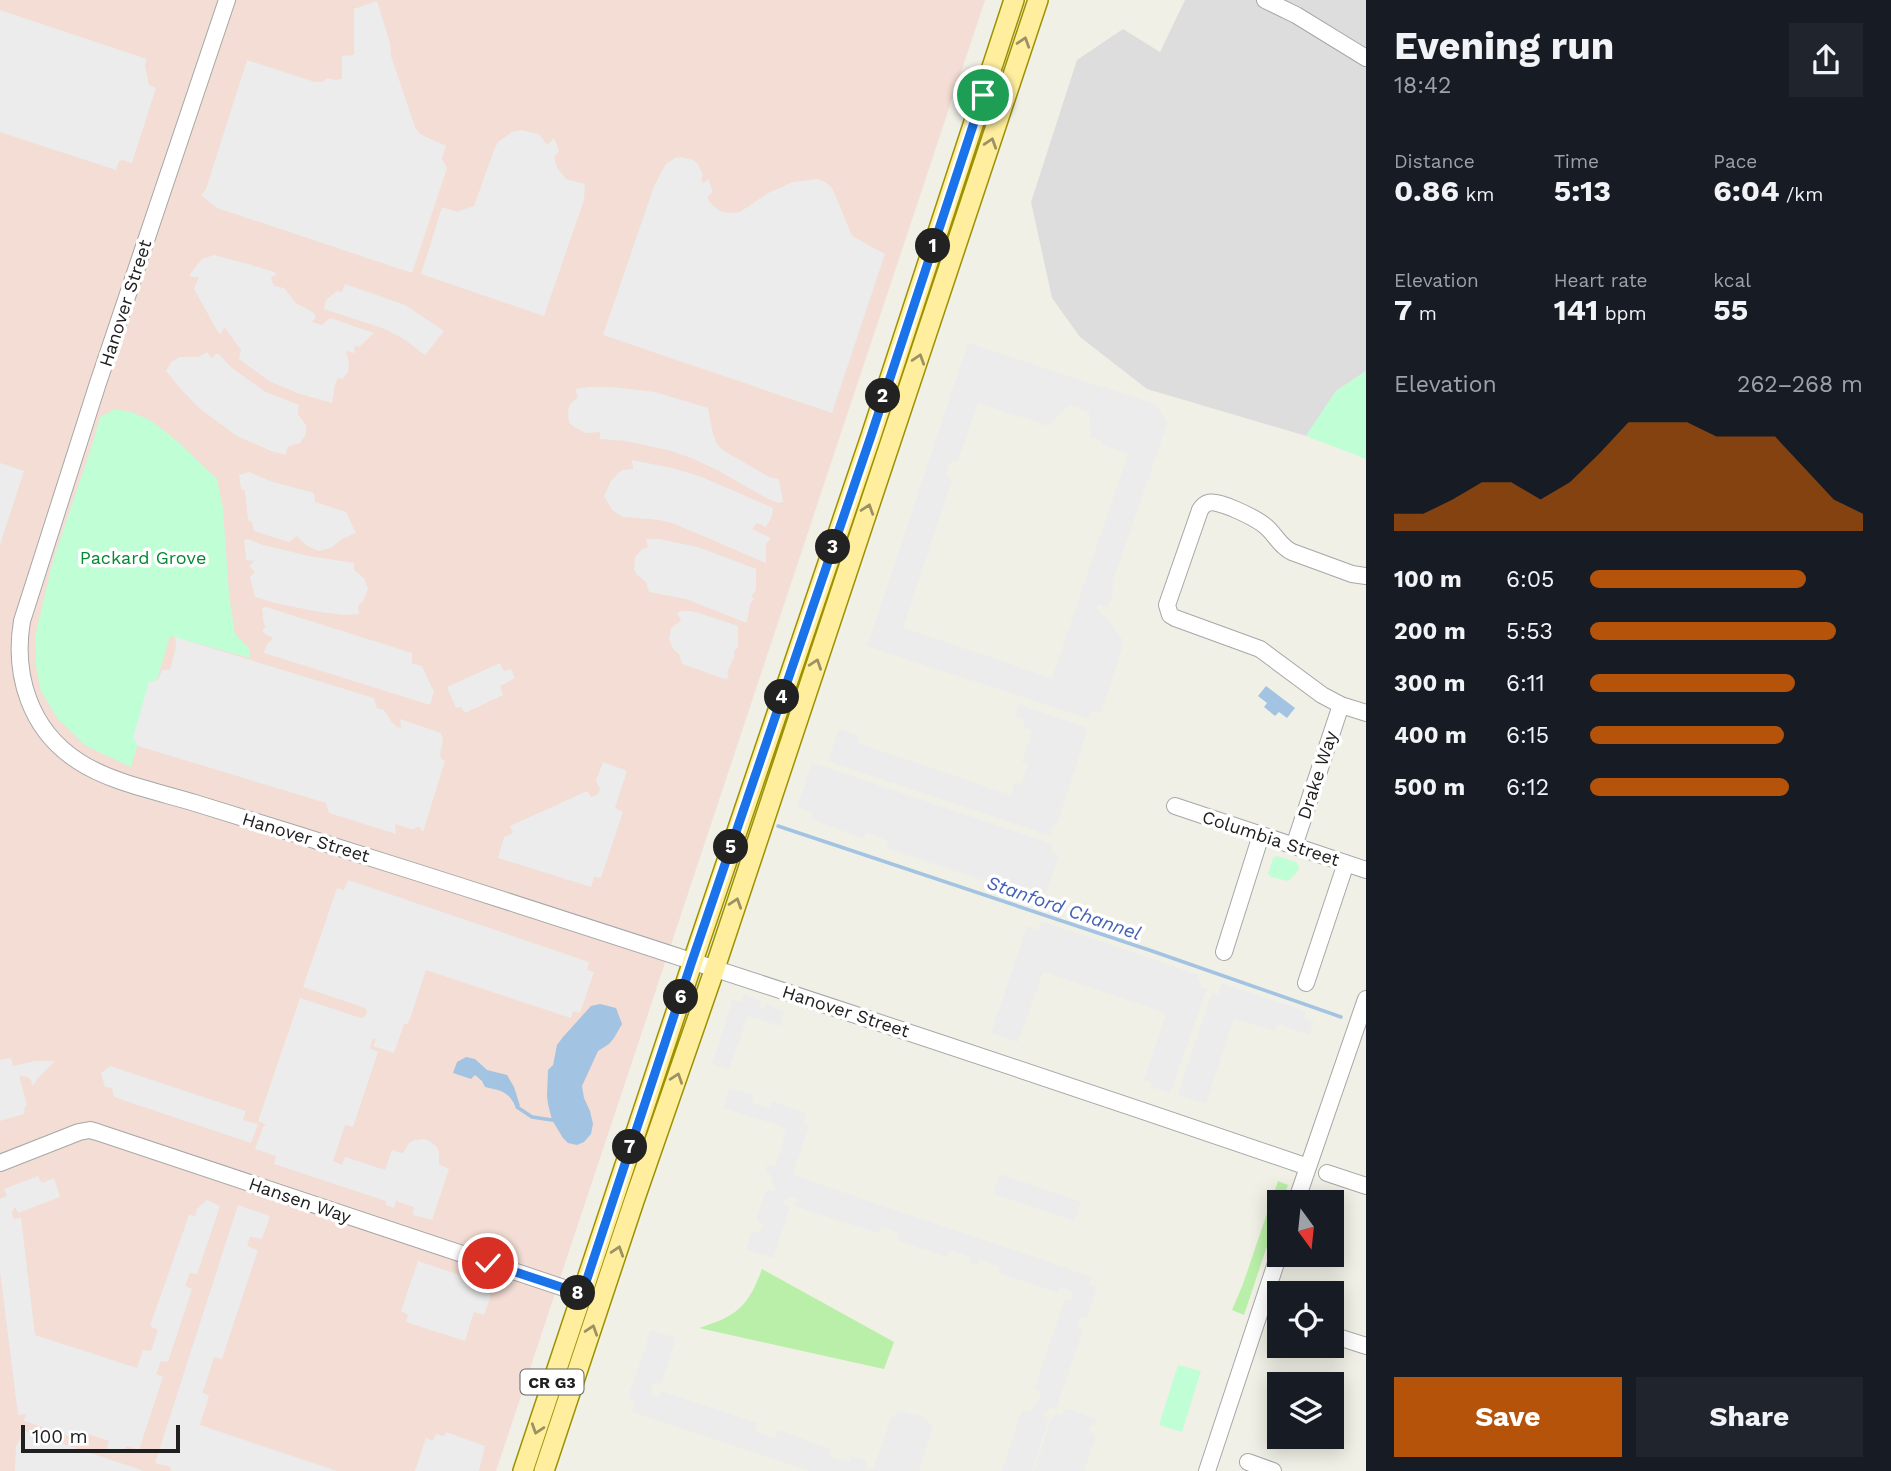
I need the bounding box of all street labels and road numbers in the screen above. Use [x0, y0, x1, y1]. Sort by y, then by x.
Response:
street label: Hanover Street [95, 236, 156, 369]
street label: Drake Way [1293, 727, 1341, 822]
street label: Columbia Street [1200, 806, 1343, 870]
street label: Hanover Street [240, 808, 373, 867]
street label: Hanover Street [780, 981, 913, 1042]
street label: Hansen Way [246, 1173, 355, 1228]
road number: CR G3 [520, 1370, 584, 1394]

